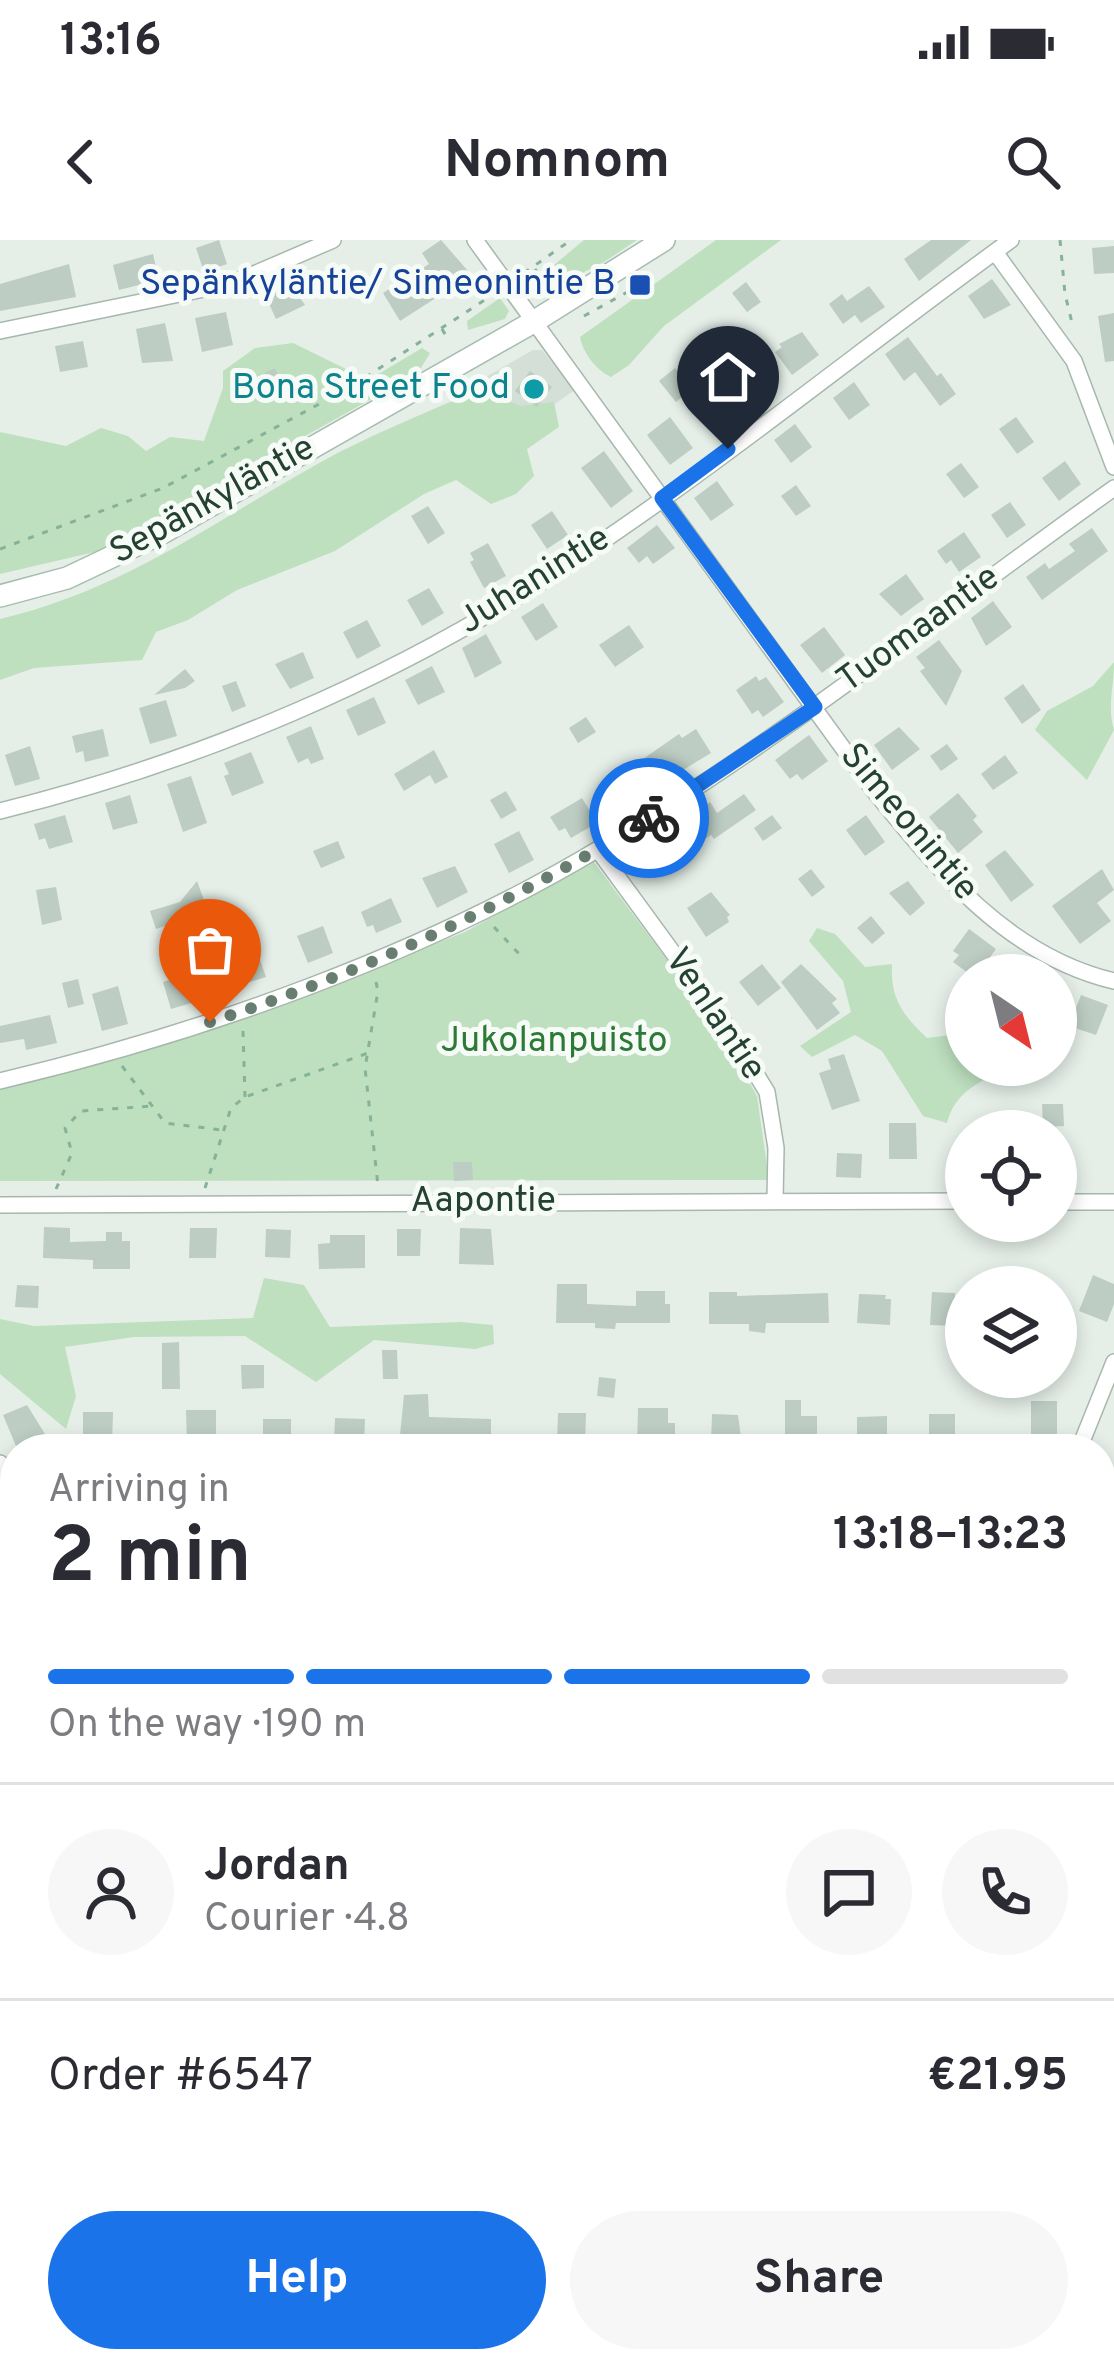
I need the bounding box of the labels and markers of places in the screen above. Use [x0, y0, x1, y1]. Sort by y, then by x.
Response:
place label: Sepänkyläntie/ Simeonintie B [140, 262, 616, 308]
marker: Sepänkyläntie/ Simeonintie B [627, 272, 653, 298]
pin [677, 326, 779, 449]
place label: Bona Street Food [232, 366, 510, 412]
marker: Bona Street Food [521, 376, 547, 402]
pin [159, 899, 261, 1022]

